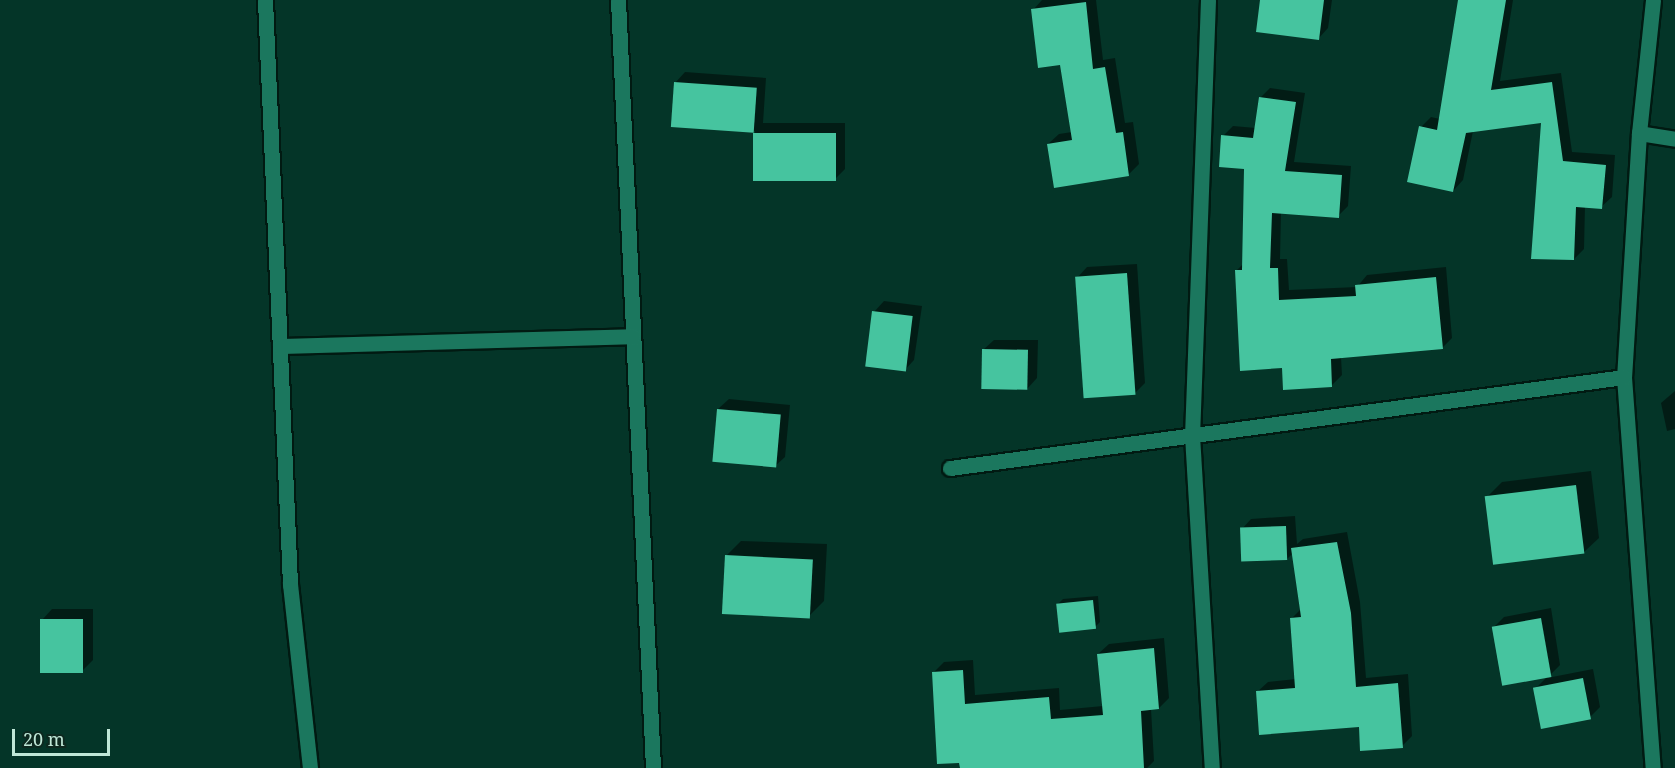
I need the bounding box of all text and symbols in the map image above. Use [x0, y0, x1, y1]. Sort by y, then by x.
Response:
scale bar [15, 717, 112, 755]
text: 20 m [23, 727, 65, 751]

